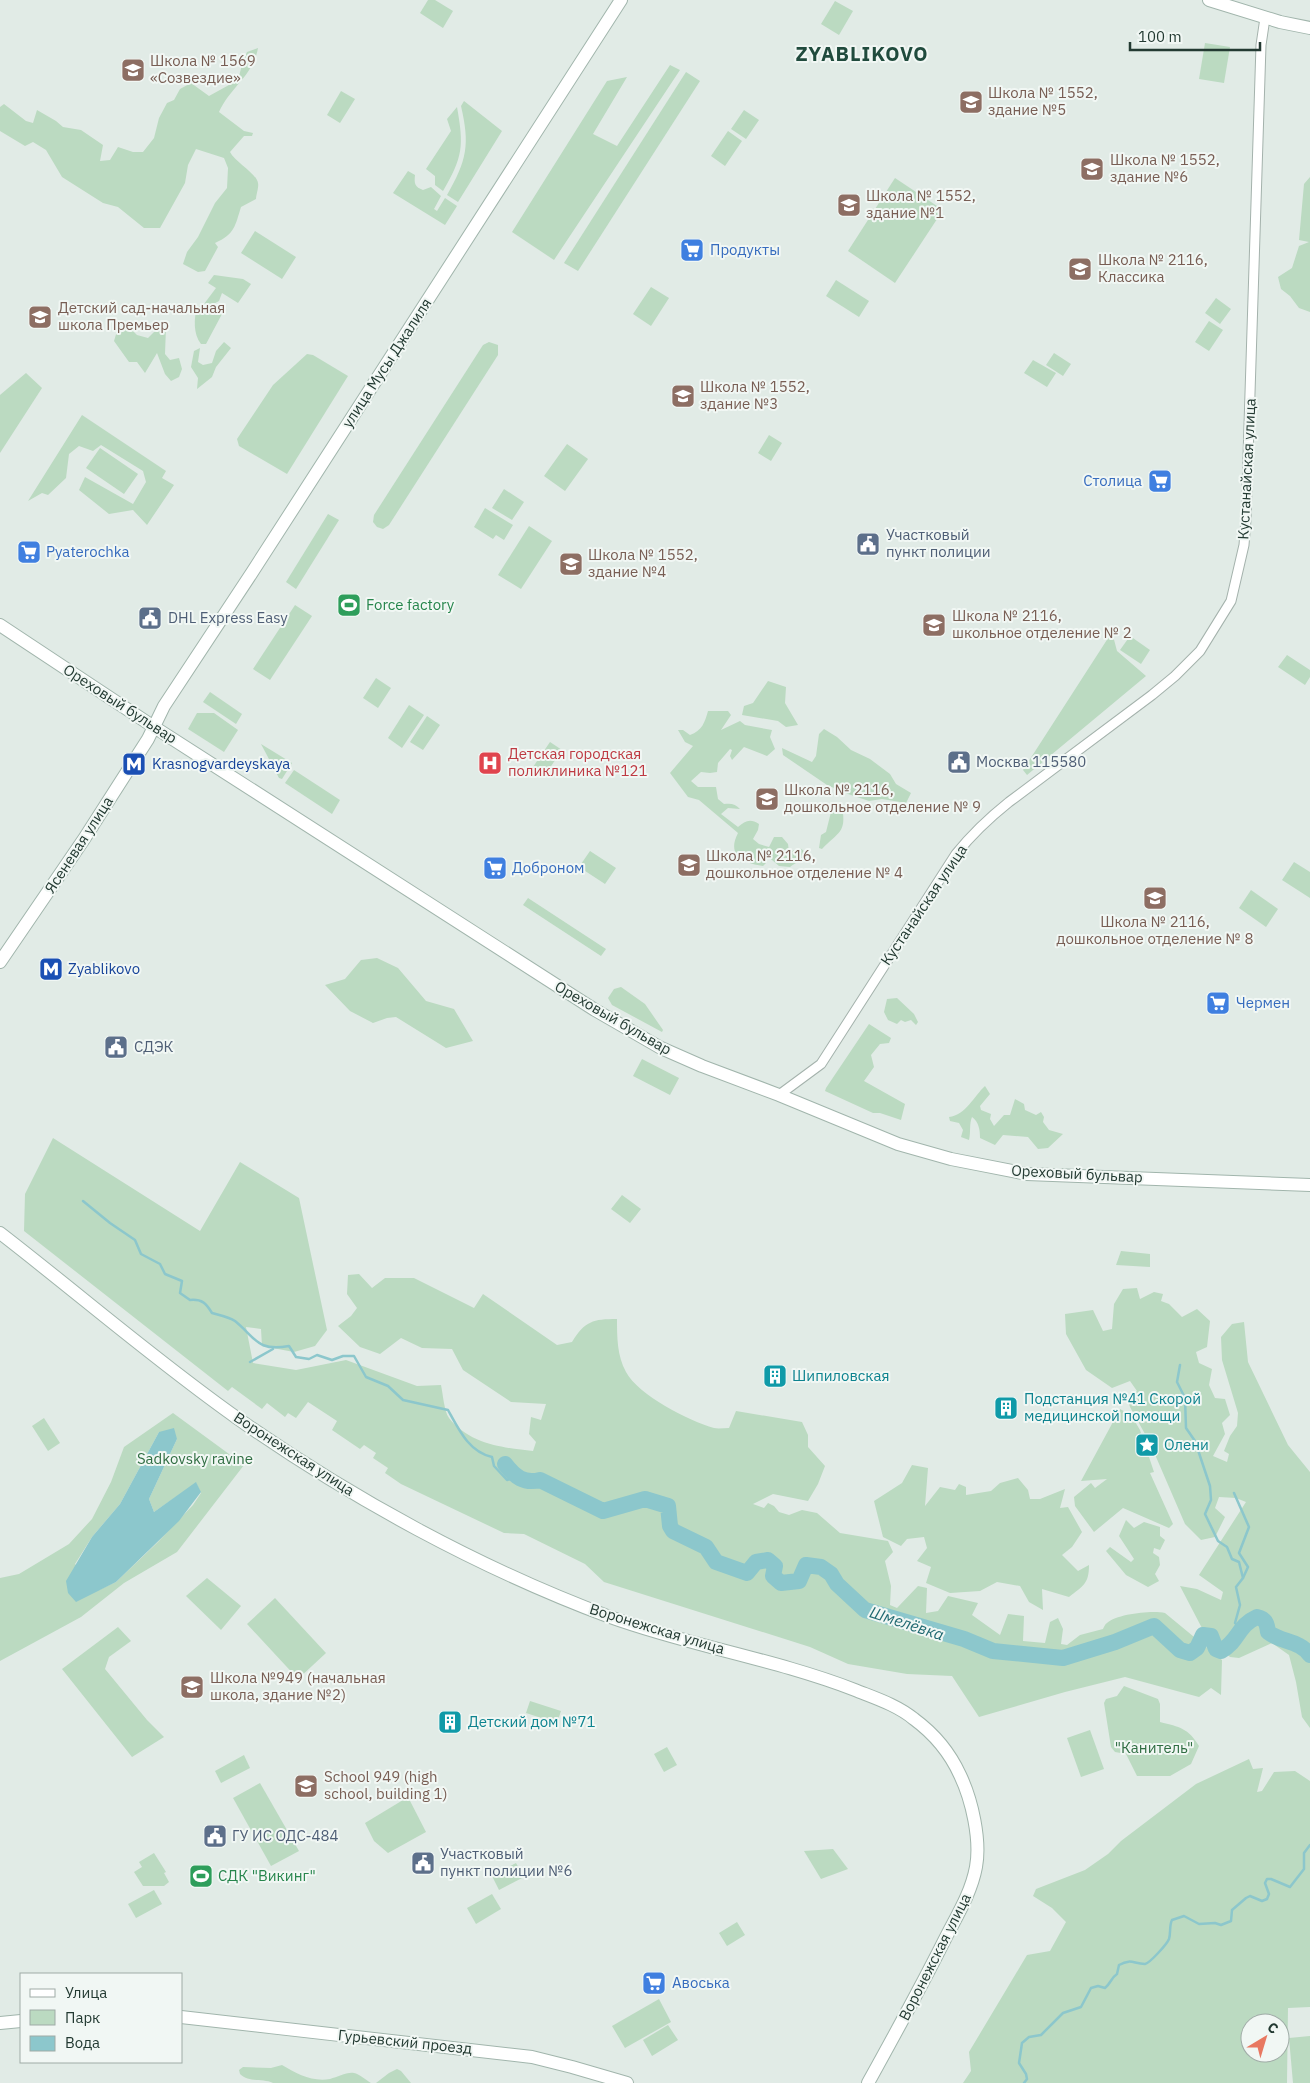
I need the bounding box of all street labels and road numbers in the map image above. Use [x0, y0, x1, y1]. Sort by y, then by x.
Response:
street label: улица Мусы Джалиля [338, 294, 436, 431]
street label: Кустанайская улица [1233, 398, 1260, 540]
street label: Ореховый бульвар [60, 660, 181, 747]
street label: Ясеневая улица [40, 793, 117, 897]
street label: Кустанайская улица [876, 841, 971, 969]
street label: Ореховый бульвар [551, 976, 675, 1059]
street label: Ореховый бульвар [1011, 1161, 1143, 1186]
street label: Воронежская улица [230, 1407, 358, 1500]
street label: Воронежская улица [587, 1599, 727, 1658]
street label: Воронежская улица [894, 1890, 975, 2024]
street label: Гурьевский проезд [337, 2025, 473, 2058]

